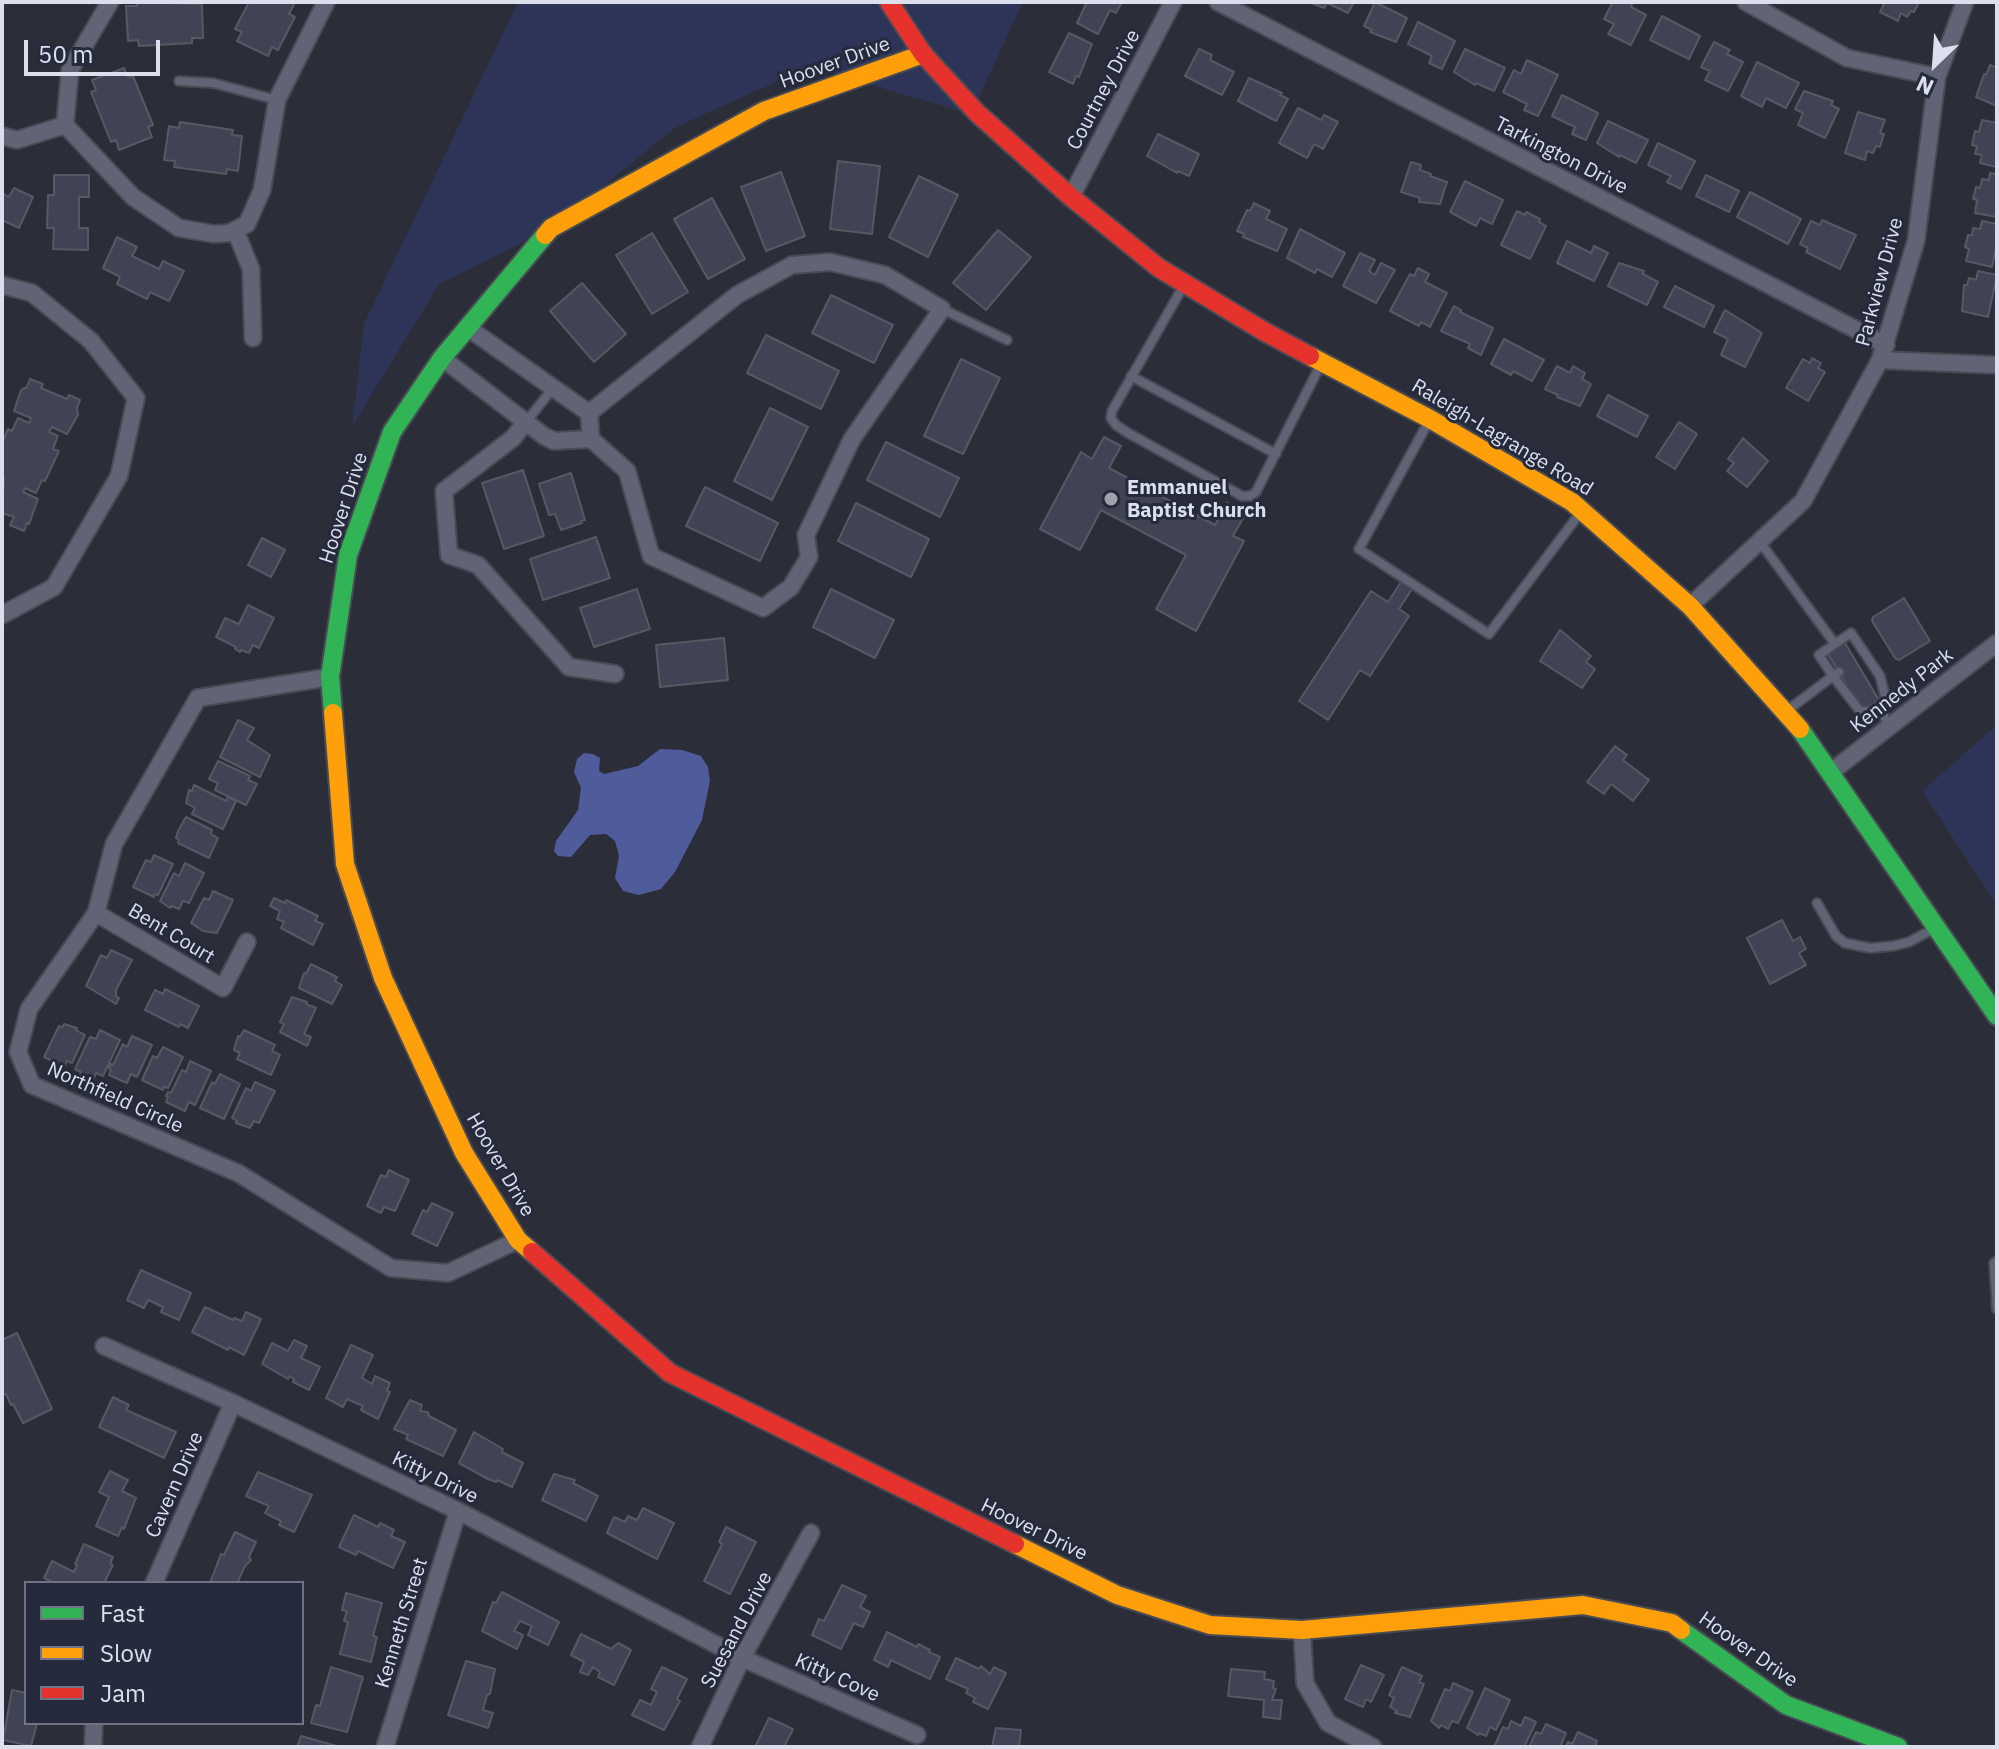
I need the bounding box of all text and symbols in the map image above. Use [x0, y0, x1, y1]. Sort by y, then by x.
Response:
scale bar [28, 24, 164, 74]
north arrow [1895, 24, 1975, 104]
street label: Courtney Drive [1062, 26, 1146, 154]
street label: Hoover Drive [777, 32, 893, 94]
text: 50 m [38, 38, 93, 70]
text: N [1911, 70, 1938, 103]
street label: Tarkington Drive [1490, 112, 1632, 200]
street label: Parkview Drive [1851, 215, 1909, 349]
street label: Raleigh-Lagrange Road [1407, 374, 1597, 502]
street label: Hoover Drive [315, 449, 373, 567]
place label: Emmanuel Baptist Church [1127, 476, 1267, 523]
marker: Emmanuel Baptist Church [1102, 490, 1120, 508]
street label: Kennedy Park [1846, 643, 1958, 739]
street label: Bent Court [123, 899, 219, 969]
street label: Northfield Circle [43, 1057, 187, 1139]
street label: Hoover Drive [461, 1109, 539, 1221]
street label: Cavern Drive [141, 1428, 209, 1542]
street label: Kitty Drive [388, 1447, 482, 1509]
street label: Hoover Drive [977, 1494, 1091, 1566]
street label: Kenneth Street [371, 1555, 433, 1691]
street label: Suesand Drive [696, 1568, 778, 1692]
legend [24, 1581, 304, 1725]
text: Fast [100, 1597, 145, 1629]
street label: Hoover Drive [1694, 1607, 1802, 1693]
text: Slow [100, 1637, 152, 1669]
street label: Kitty Cove [791, 1649, 883, 1707]
text: Jam [100, 1677, 146, 1709]

